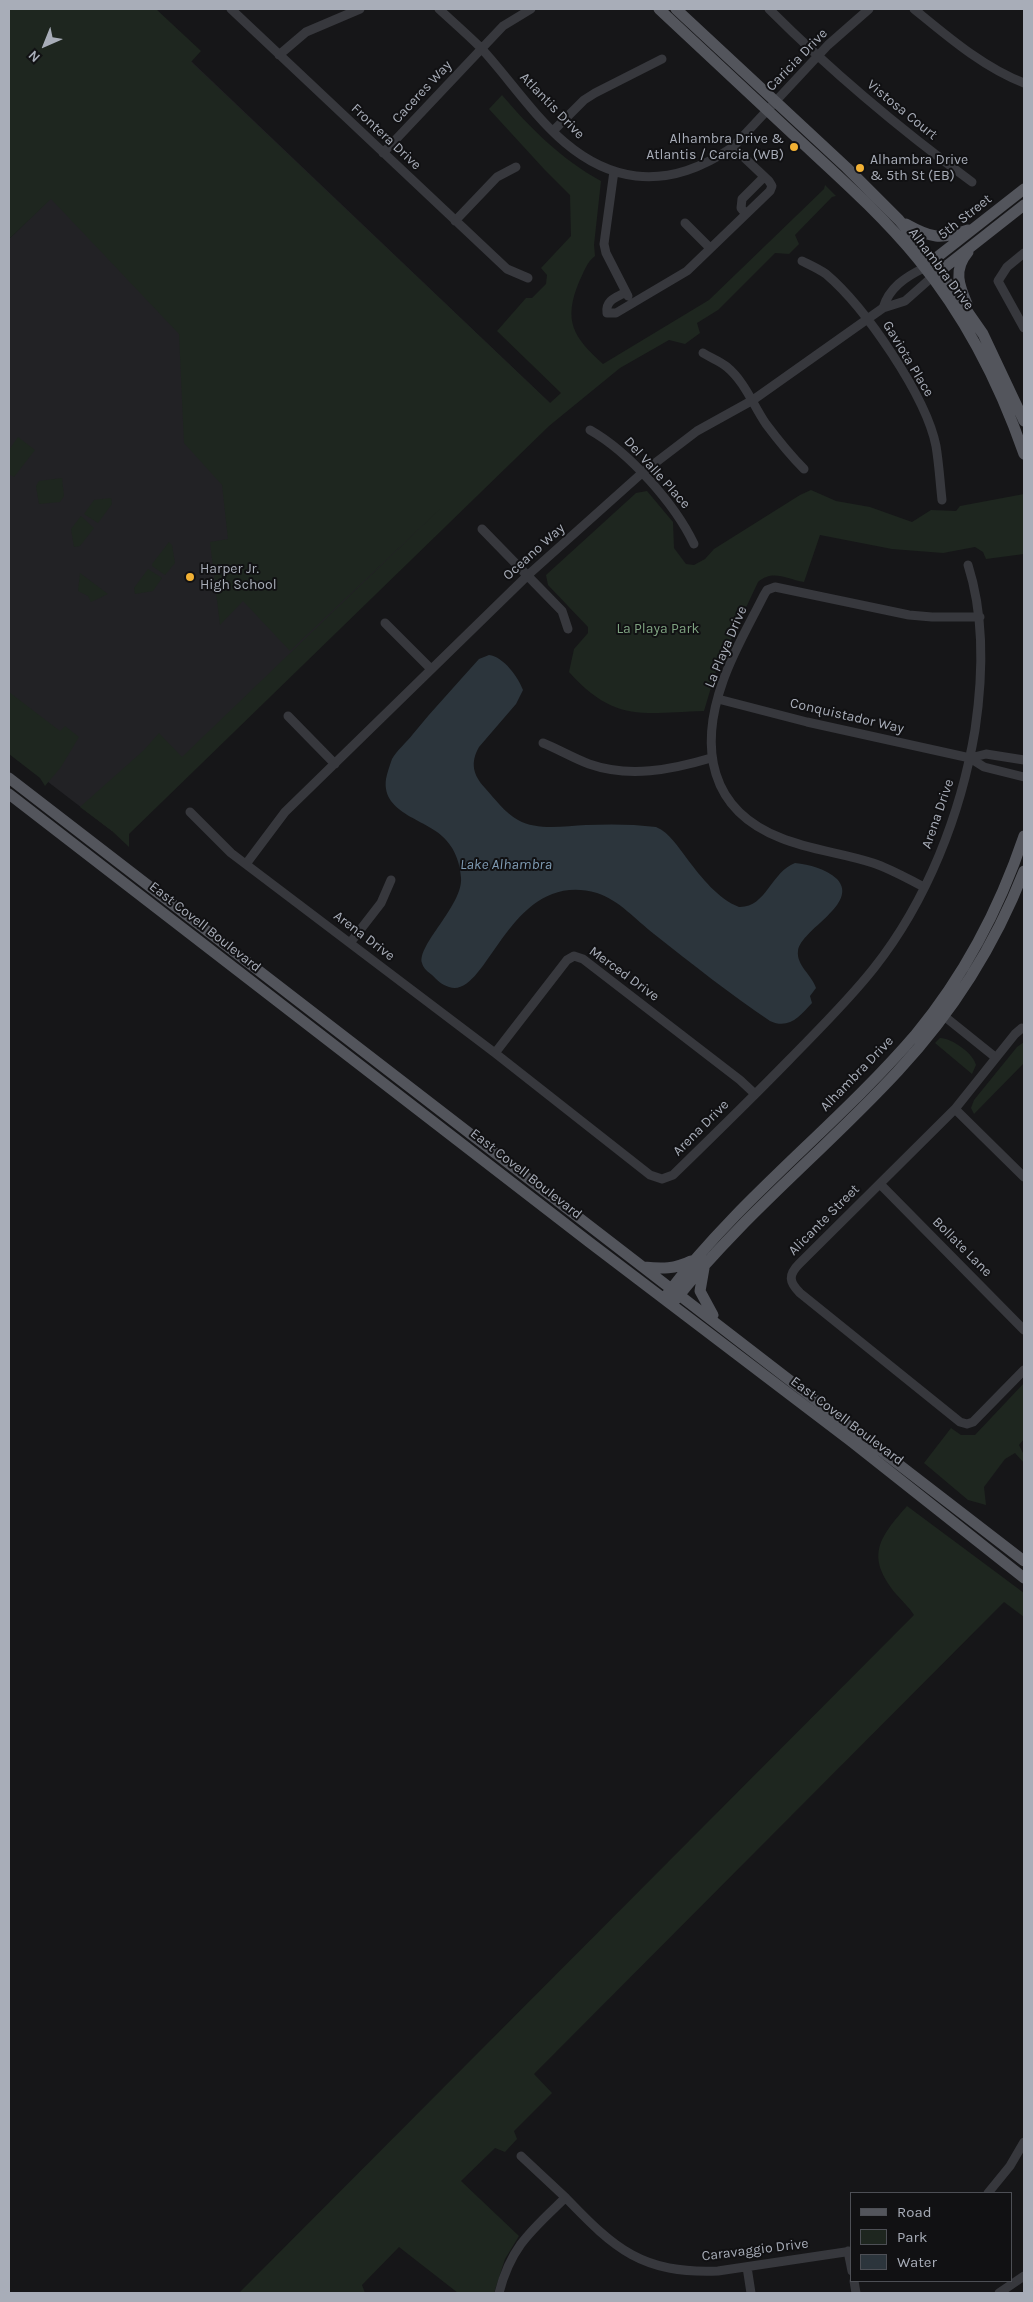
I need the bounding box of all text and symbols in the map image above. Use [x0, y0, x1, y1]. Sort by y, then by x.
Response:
north arrow [20, 20, 70, 70]
street label: Caricia Drive [763, 25, 831, 95]
text: N [25, 47, 44, 66]
street label: Caceres Way [389, 57, 455, 127]
street label: Atlantis Drive [516, 69, 588, 143]
street label: Vistosa Court [863, 76, 941, 144]
street label: Frontera Drive [347, 100, 425, 174]
place label: Alhambra Drive & Atlantis / Carcia (WB) [646, 131, 784, 164]
marker: Alhambra Drive & Atlantis / Carcia (WB) [788, 141, 800, 153]
place label: Alhambra Drive & 5th St (EB) [870, 152, 968, 184]
marker: Alhambra Drive & 5th St (EB) [854, 162, 866, 174]
street label: 5th Street [935, 191, 995, 243]
street label: Alhambra Drive [905, 225, 977, 313]
street label: Gaviota Place [879, 318, 937, 400]
street label: Del Valle Place [620, 434, 694, 512]
street label: Oceano Way [500, 520, 568, 584]
place label: Harper Jr. High School [200, 561, 277, 594]
marker: Harper Jr. High School [184, 571, 196, 583]
street label: La Playa Drive [701, 604, 751, 690]
park label: La Playa Park [617, 621, 699, 637]
street label: Conquistador Way [788, 695, 906, 737]
street label: Arena Drive [918, 777, 958, 851]
water label: Lake Alhambra [460, 856, 552, 874]
street label: East Covell Boulevard [146, 878, 264, 976]
street label: Arena Drive [330, 907, 398, 965]
street label: Merced Drive [586, 943, 662, 1005]
street label: Alhambra Drive [817, 1033, 897, 1115]
street label: Arena Drive [669, 1096, 733, 1160]
street label: East Covell Boulevard [467, 1125, 585, 1223]
street label: Alicante Street [785, 1181, 863, 1259]
street label: Bollate Lane [929, 1214, 995, 1280]
street label: East Covell Boulevard [787, 1373, 907, 1469]
legend [850, 2192, 1013, 2282]
text: Road [897, 2203, 932, 2221]
text: Park [897, 2228, 927, 2246]
street label: Caravaggio Drive [701, 2235, 809, 2265]
text: Water [897, 2253, 937, 2271]

